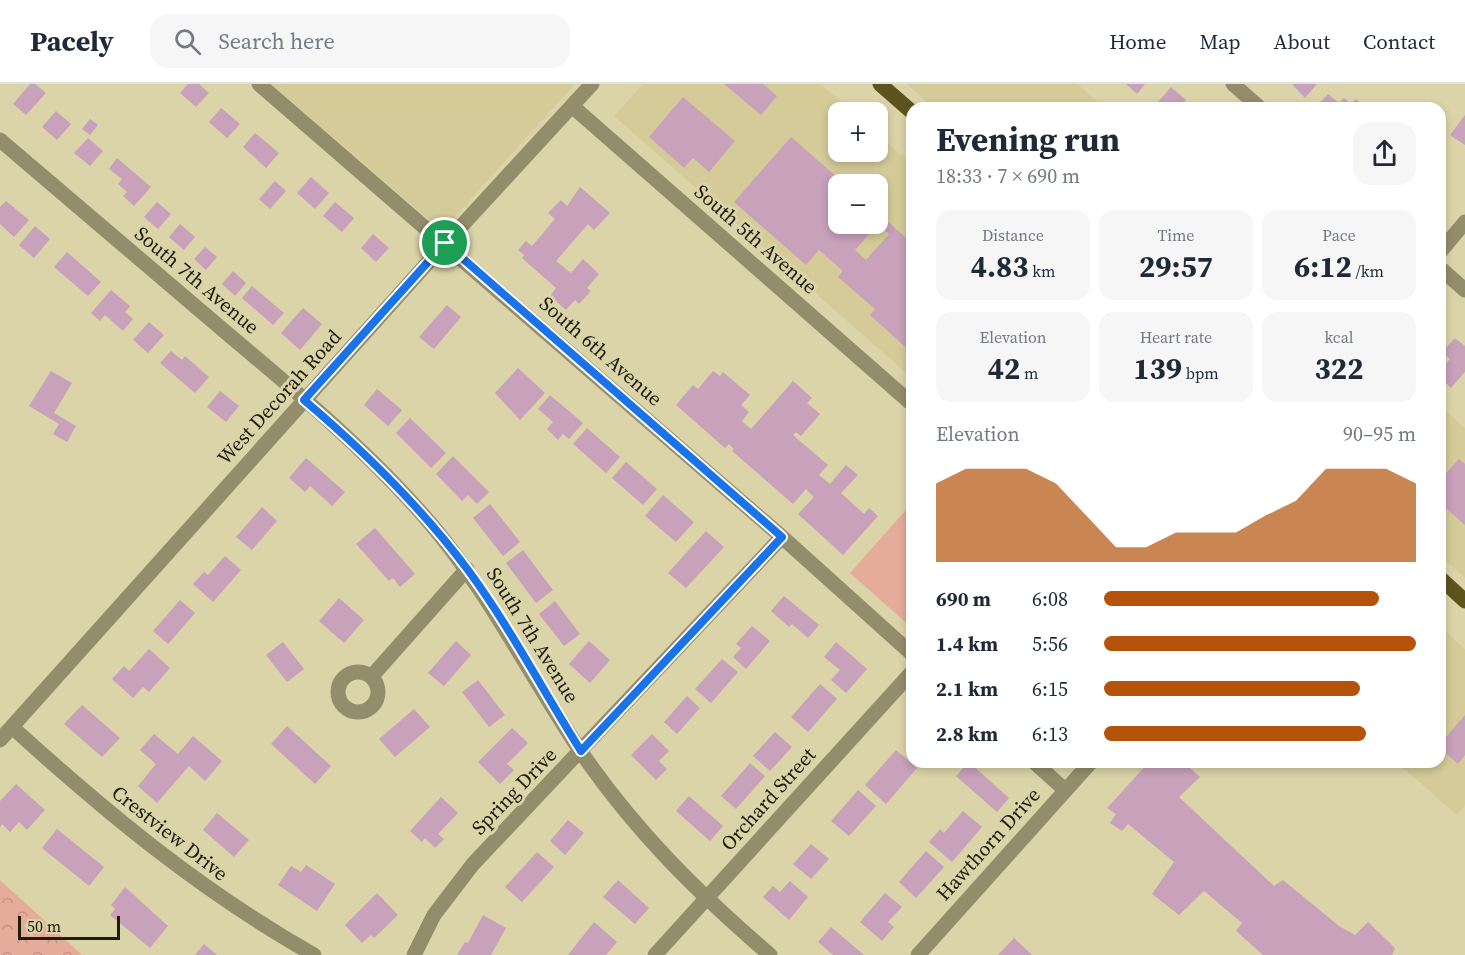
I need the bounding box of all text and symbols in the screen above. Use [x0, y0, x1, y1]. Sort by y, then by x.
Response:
search box [150, 14, 570, 68]
text: Pacely [30, 22, 114, 60]
icon: search [171, 25, 204, 58]
text: Search here [219, 26, 335, 56]
text: Home [1109, 27, 1167, 56]
text: Map [1200, 27, 1241, 56]
text: About [1274, 27, 1330, 56]
text: Contact [1363, 27, 1435, 56]
map controls [828, 102, 888, 234]
button: + [828, 102, 888, 162]
text: Evening run [936, 117, 1120, 162]
button: share [1353, 122, 1416, 185]
text: 18:33 · 7 × 690 m [936, 162, 1080, 190]
button: − [828, 174, 888, 234]
street label: South 5th Avenue [688, 178, 824, 300]
pin [419, 217, 470, 268]
street label: South 7th Avenue [129, 220, 265, 340]
text: Distance [982, 224, 1044, 246]
text: Time [1157, 224, 1195, 246]
text: Pace [1322, 224, 1356, 246]
icon: arrive [428, 226, 461, 259]
text: 4.83 [971, 246, 1028, 287]
text: 29:57 [1139, 246, 1213, 287]
text: 6:12 [1294, 246, 1352, 287]
text: km [1028, 260, 1055, 282]
text: /km [1352, 260, 1384, 282]
street label: South 6th Avenue [533, 290, 669, 412]
street label: West Decorah Road [211, 323, 348, 471]
text: Elevation [980, 326, 1046, 348]
text: Heart rate [1140, 326, 1212, 348]
text: kcal [1324, 326, 1354, 348]
text: 42 [988, 348, 1020, 389]
text: 139 [1133, 348, 1182, 389]
text: 322 [1315, 348, 1363, 389]
text: m [1020, 362, 1038, 384]
text: bpm [1182, 362, 1219, 384]
text: Elevation [936, 420, 1020, 448]
text: 90–95 m [1343, 420, 1416, 448]
street label: South 7th Avenue [480, 562, 586, 708]
text: 690 m [936, 585, 991, 613]
text: 6:08 [1032, 585, 1068, 613]
text: 1.4 km [936, 630, 998, 658]
text: 5:56 [1032, 630, 1068, 658]
text: 2.1 km [936, 675, 998, 703]
text: 6:15 [1032, 675, 1068, 703]
text: 2.8 km [936, 720, 998, 748]
text: 6:13 [1032, 720, 1068, 748]
street label: Spring Drive [465, 741, 563, 841]
street label: Orchard Street [714, 741, 822, 857]
street label: Crestview Drive [106, 779, 234, 887]
street label: Hawthorn Drive [930, 781, 1046, 907]
scale bar [18, 913, 120, 940]
text: 50 m [27, 915, 61, 937]

